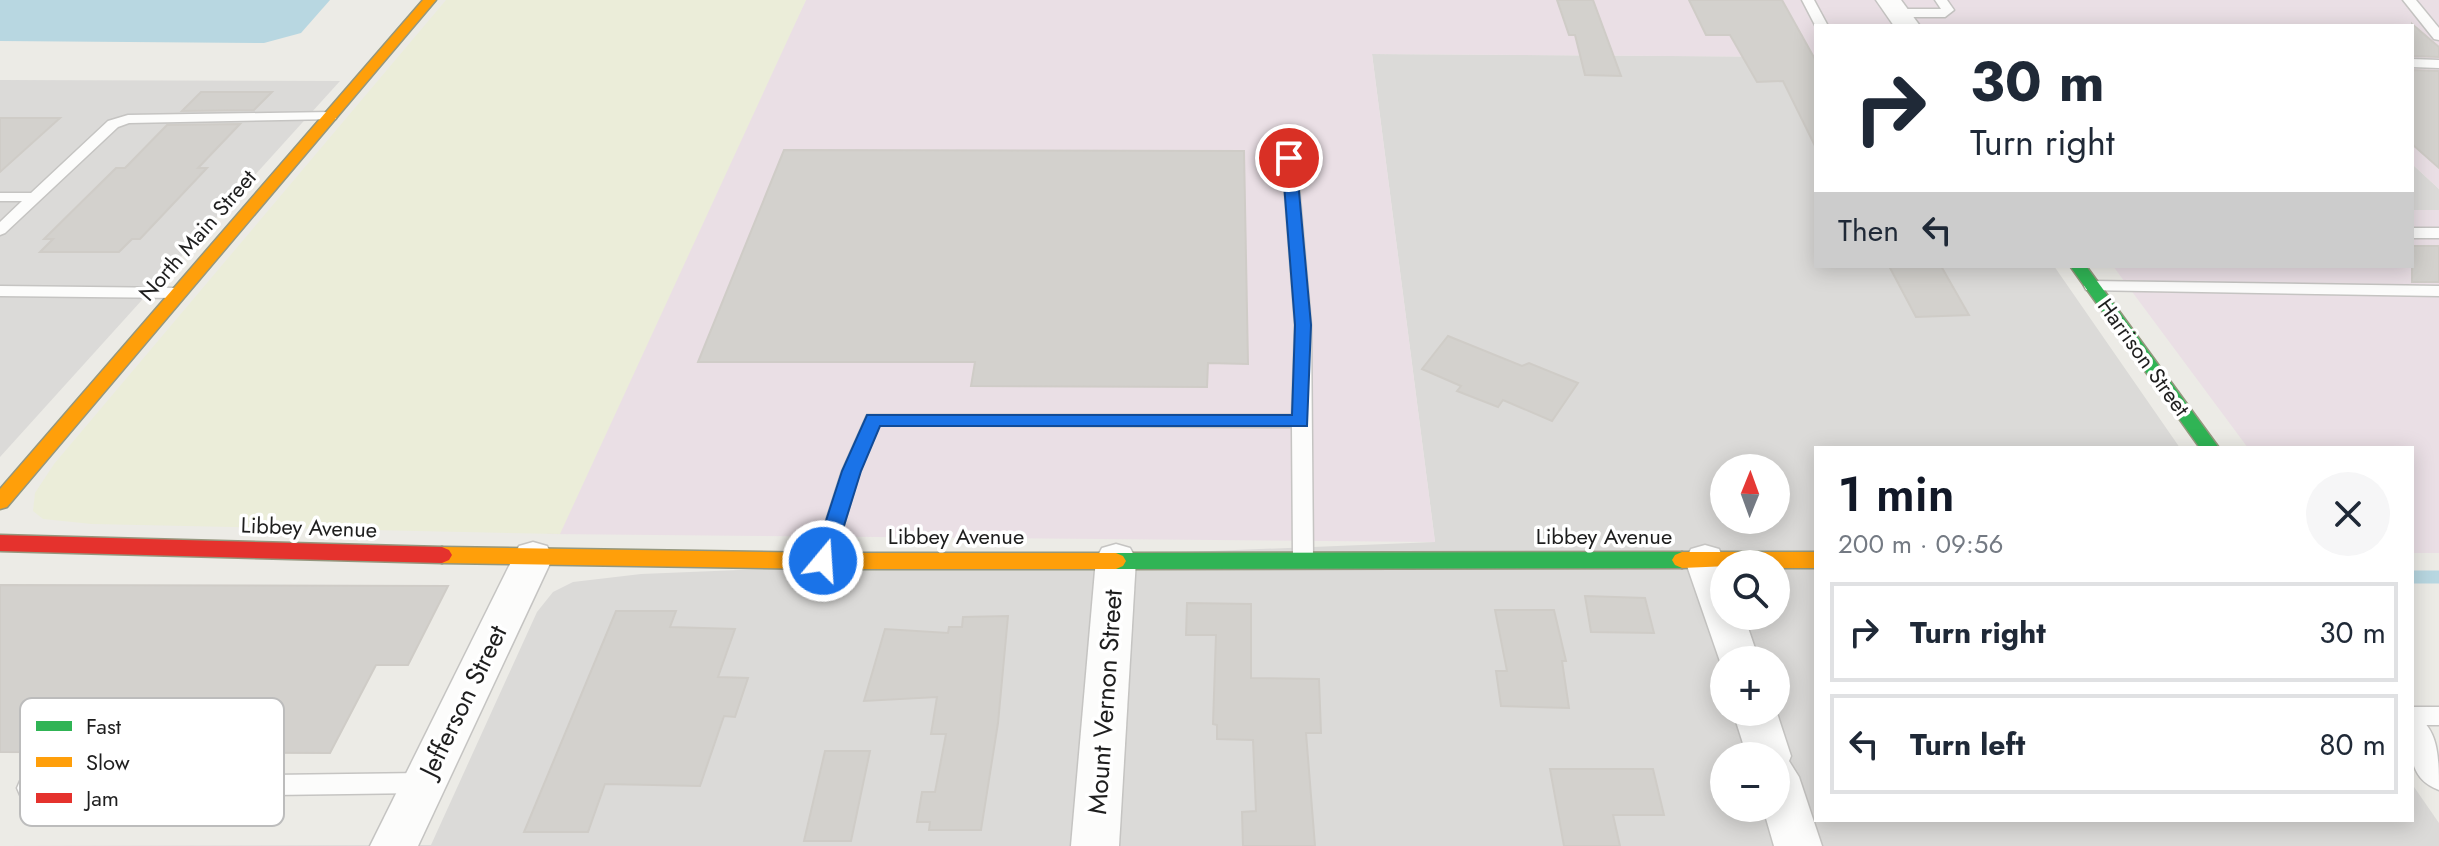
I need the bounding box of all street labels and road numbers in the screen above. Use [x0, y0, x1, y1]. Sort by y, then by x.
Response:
street label: North Main Street [131, 162, 264, 308]
street label: Harrison Street [2090, 292, 2198, 423]
street label: Libbey Avenue [240, 509, 378, 545]
street label: Libbey Avenue [888, 520, 1024, 552]
street label: Libbey Avenue [1536, 520, 1672, 552]
street label: Mount Vernon Street [1078, 588, 1132, 816]
street label: Jefferson Street [408, 618, 517, 786]

